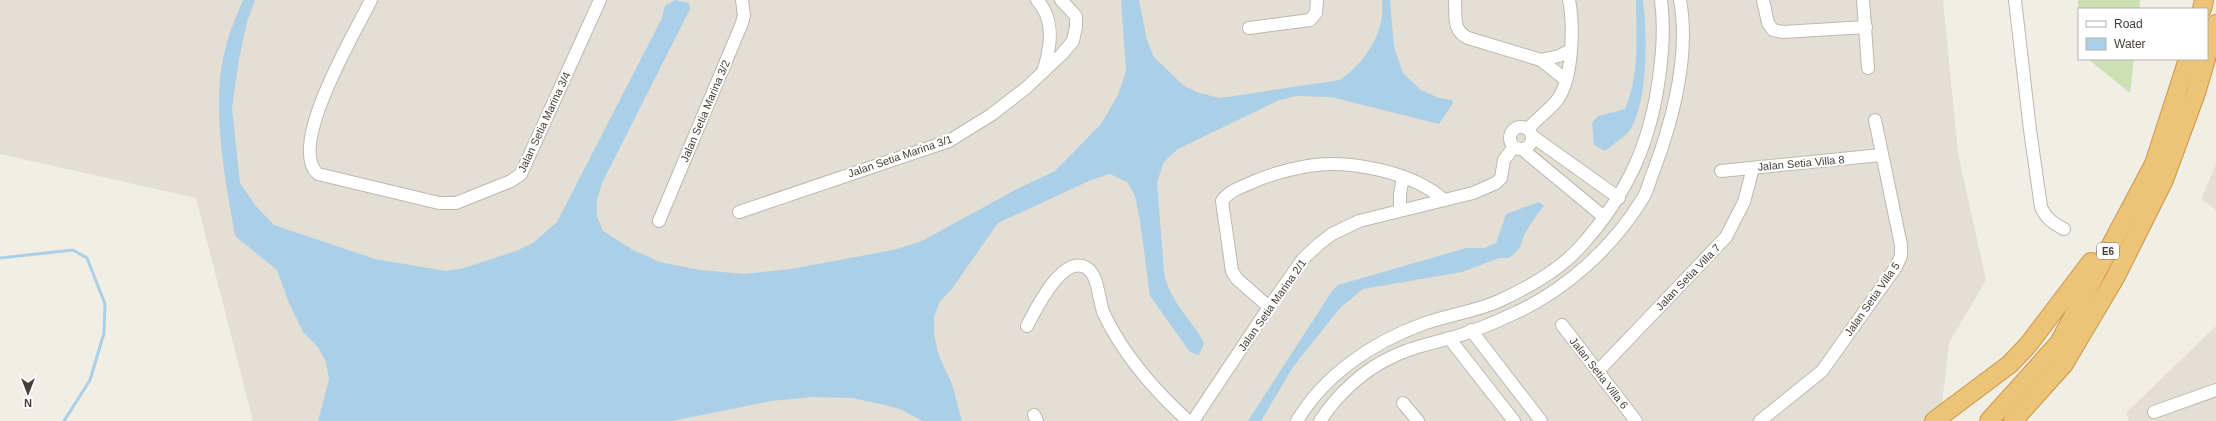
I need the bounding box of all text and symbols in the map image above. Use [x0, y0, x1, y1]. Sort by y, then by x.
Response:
legend [2078, 8, 2208, 60]
text: Road [2114, 17, 2143, 31]
text: Water [2114, 37, 2146, 51]
street label: Jalan Setia Marina 3/2 [678, 58, 732, 164]
street label: Jalan Setia Marina 3/4 [515, 70, 573, 174]
street label: Jalan Setia Marina 3/1 [846, 133, 954, 179]
street label: Jalan Setia Villa 8 [1757, 153, 1845, 173]
street label: Jalan Setia Villa 7 [1653, 241, 1723, 313]
road number: E6 [2097, 243, 2119, 259]
street label: Jalan Setia Marina 2/1 [1236, 257, 1308, 353]
street label: Jalan Setia Villa 5 [1842, 260, 1902, 338]
street label: Jalan Setia Villa 6 [1567, 335, 1631, 411]
north arrow [8, 373, 48, 413]
text: N [24, 397, 32, 409]

